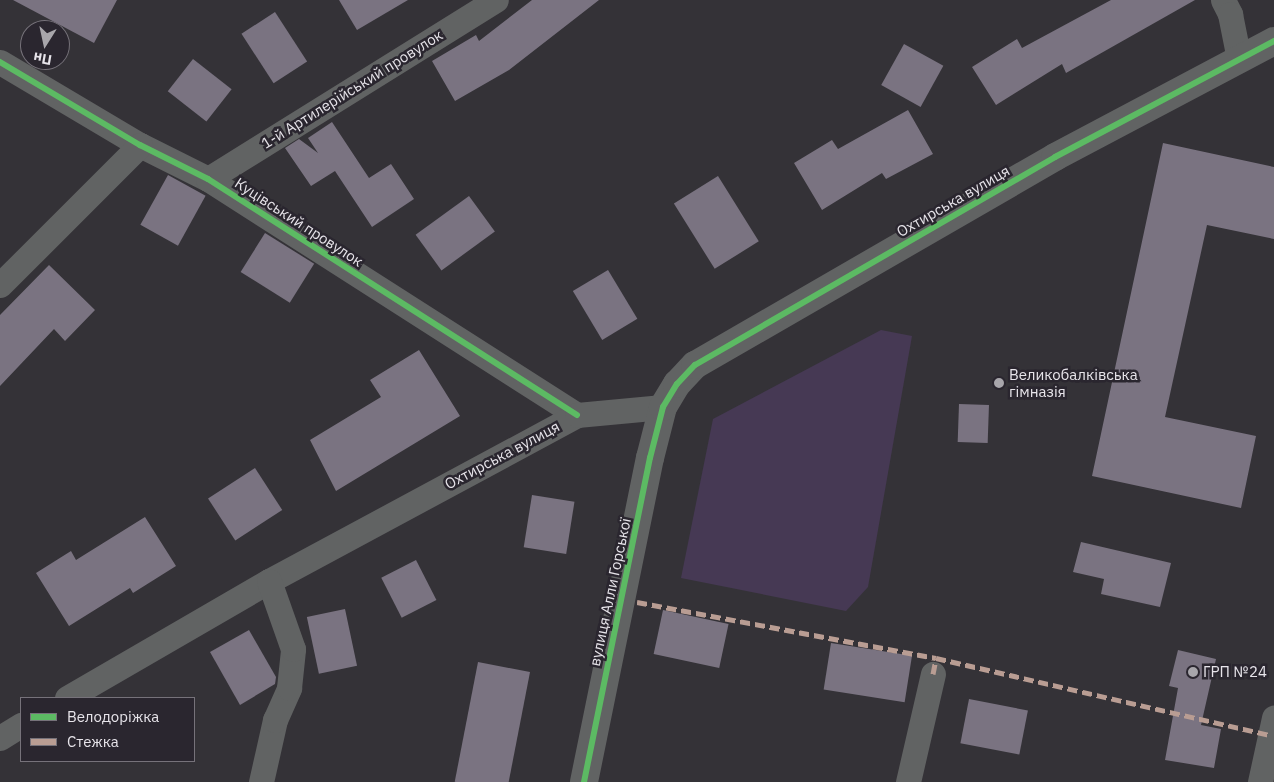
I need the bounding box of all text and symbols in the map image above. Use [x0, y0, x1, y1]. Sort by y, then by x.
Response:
north arrow [20, 20, 70, 70]
street label: 1-й Артилерійський провулок [258, 26, 446, 152]
text: Пн [32, 48, 53, 69]
street label: Охтирська вулиця [893, 161, 1013, 241]
street label: Куцівський провулок [232, 174, 366, 270]
place label: Великобалківська гімназія [1009, 365, 1138, 400]
marker: Великобалківська гімназія [993, 377, 1005, 389]
street label: Охтирська вулиця [441, 417, 563, 493]
street label: вулиця Алли Горської [585, 516, 635, 668]
place label: ГРП №24 [1203, 663, 1267, 681]
marker: ГРП №24 [1187, 666, 1199, 678]
legend [20, 697, 195, 762]
text: Велодоріжка [67, 707, 159, 726]
text: Стежка [67, 732, 119, 751]

